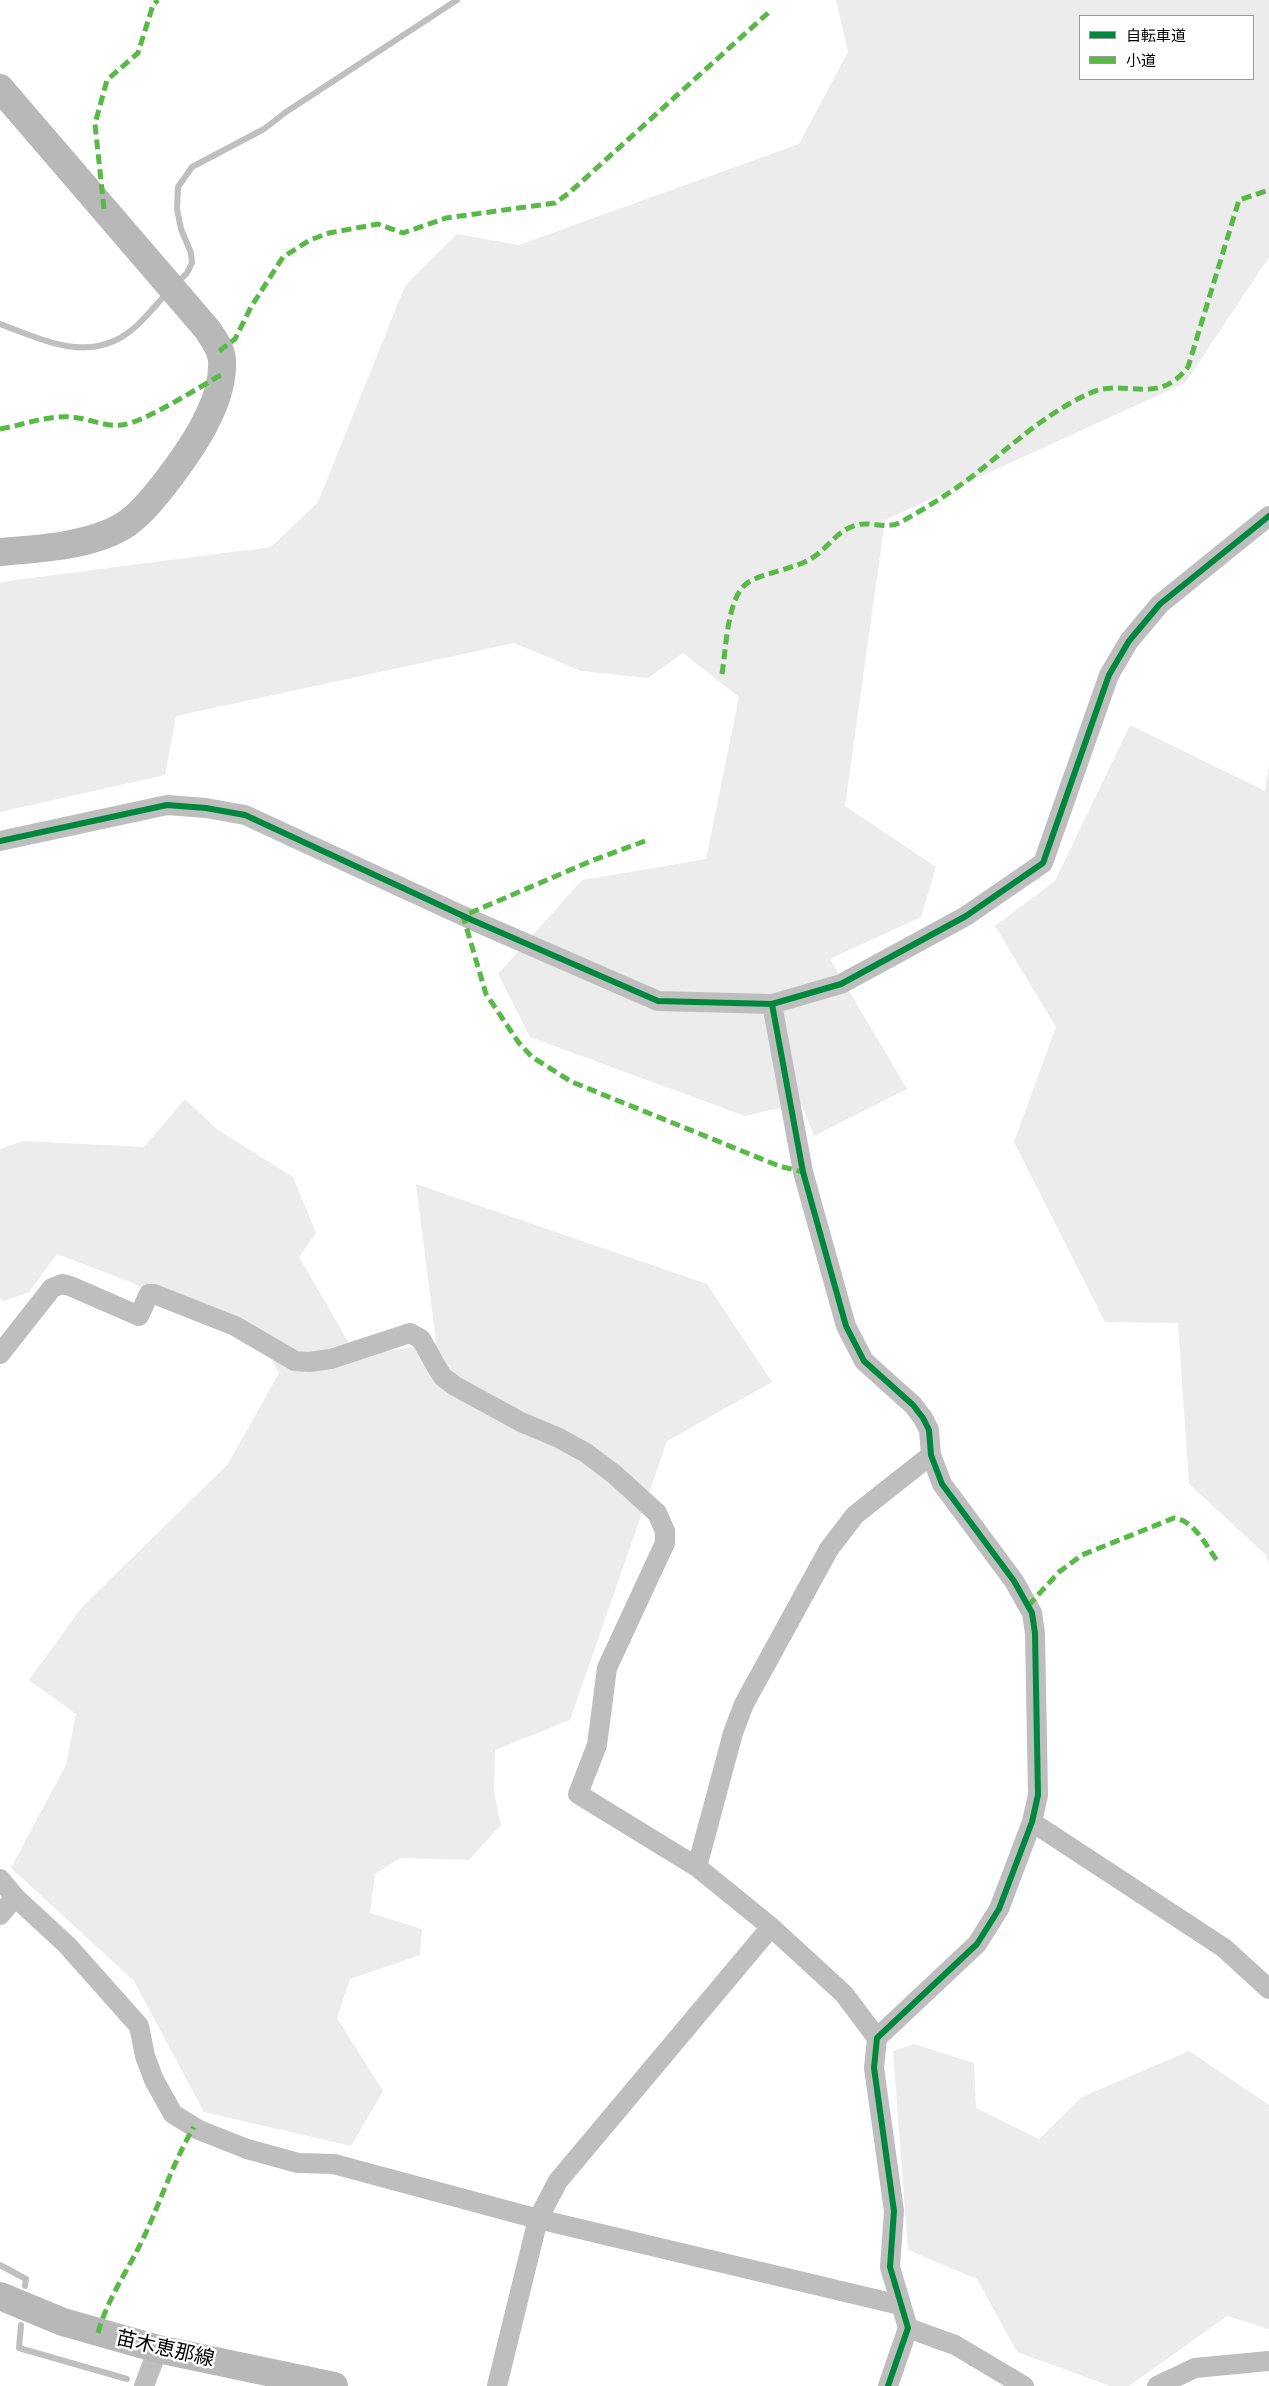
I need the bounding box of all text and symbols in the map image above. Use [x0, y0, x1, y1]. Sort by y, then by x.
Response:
legend [1079, 15, 1254, 80]
text: 自転車道 [1126, 29, 1186, 44]
text: 小道 [1126, 54, 1156, 69]
street label: 苗木恵那線 [114, 2326, 216, 2372]

